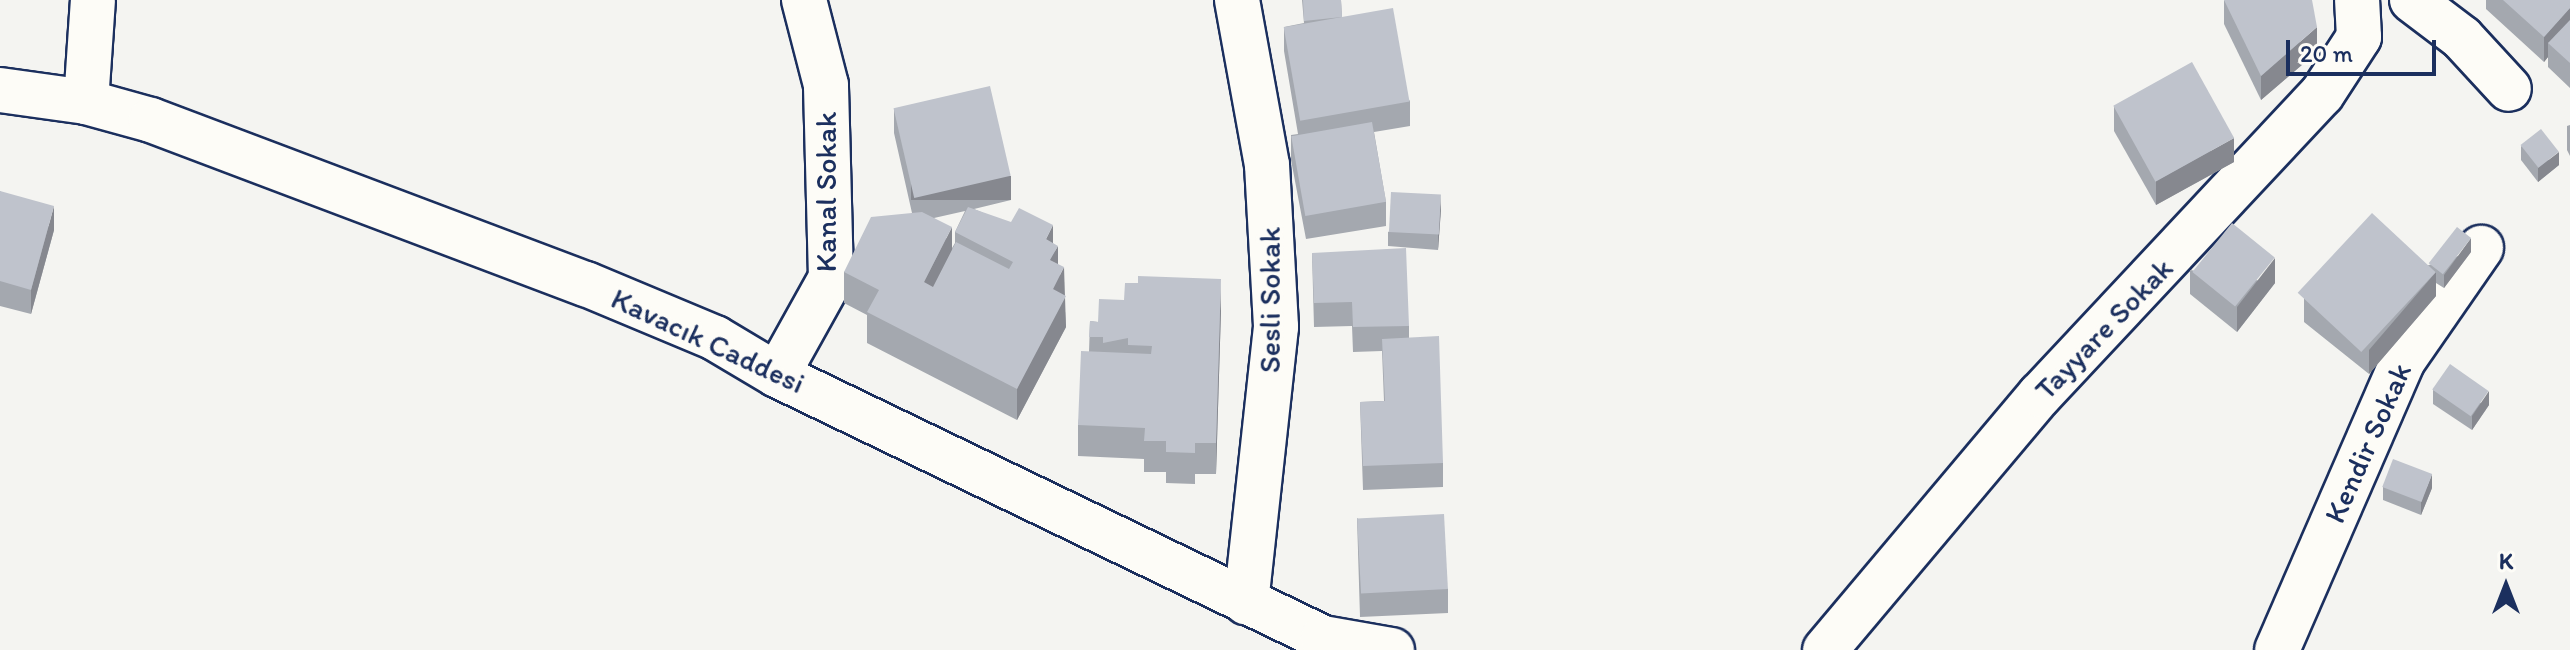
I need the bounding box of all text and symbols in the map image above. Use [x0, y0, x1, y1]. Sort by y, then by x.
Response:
scale bar [2290, 24, 2440, 74]
text: 20 m [2300, 39, 2353, 68]
street label: Kanal Sokak [808, 112, 844, 272]
street label: Sesli Sokak [1252, 227, 1288, 373]
street label: Tayyare Sokak [2027, 251, 2181, 407]
street label: Kavacık Caddesi [605, 280, 811, 402]
street label: Kendir Sokak [2317, 358, 2419, 528]
north arrow [2466, 546, 2546, 626]
text: K [2499, 548, 2513, 575]

